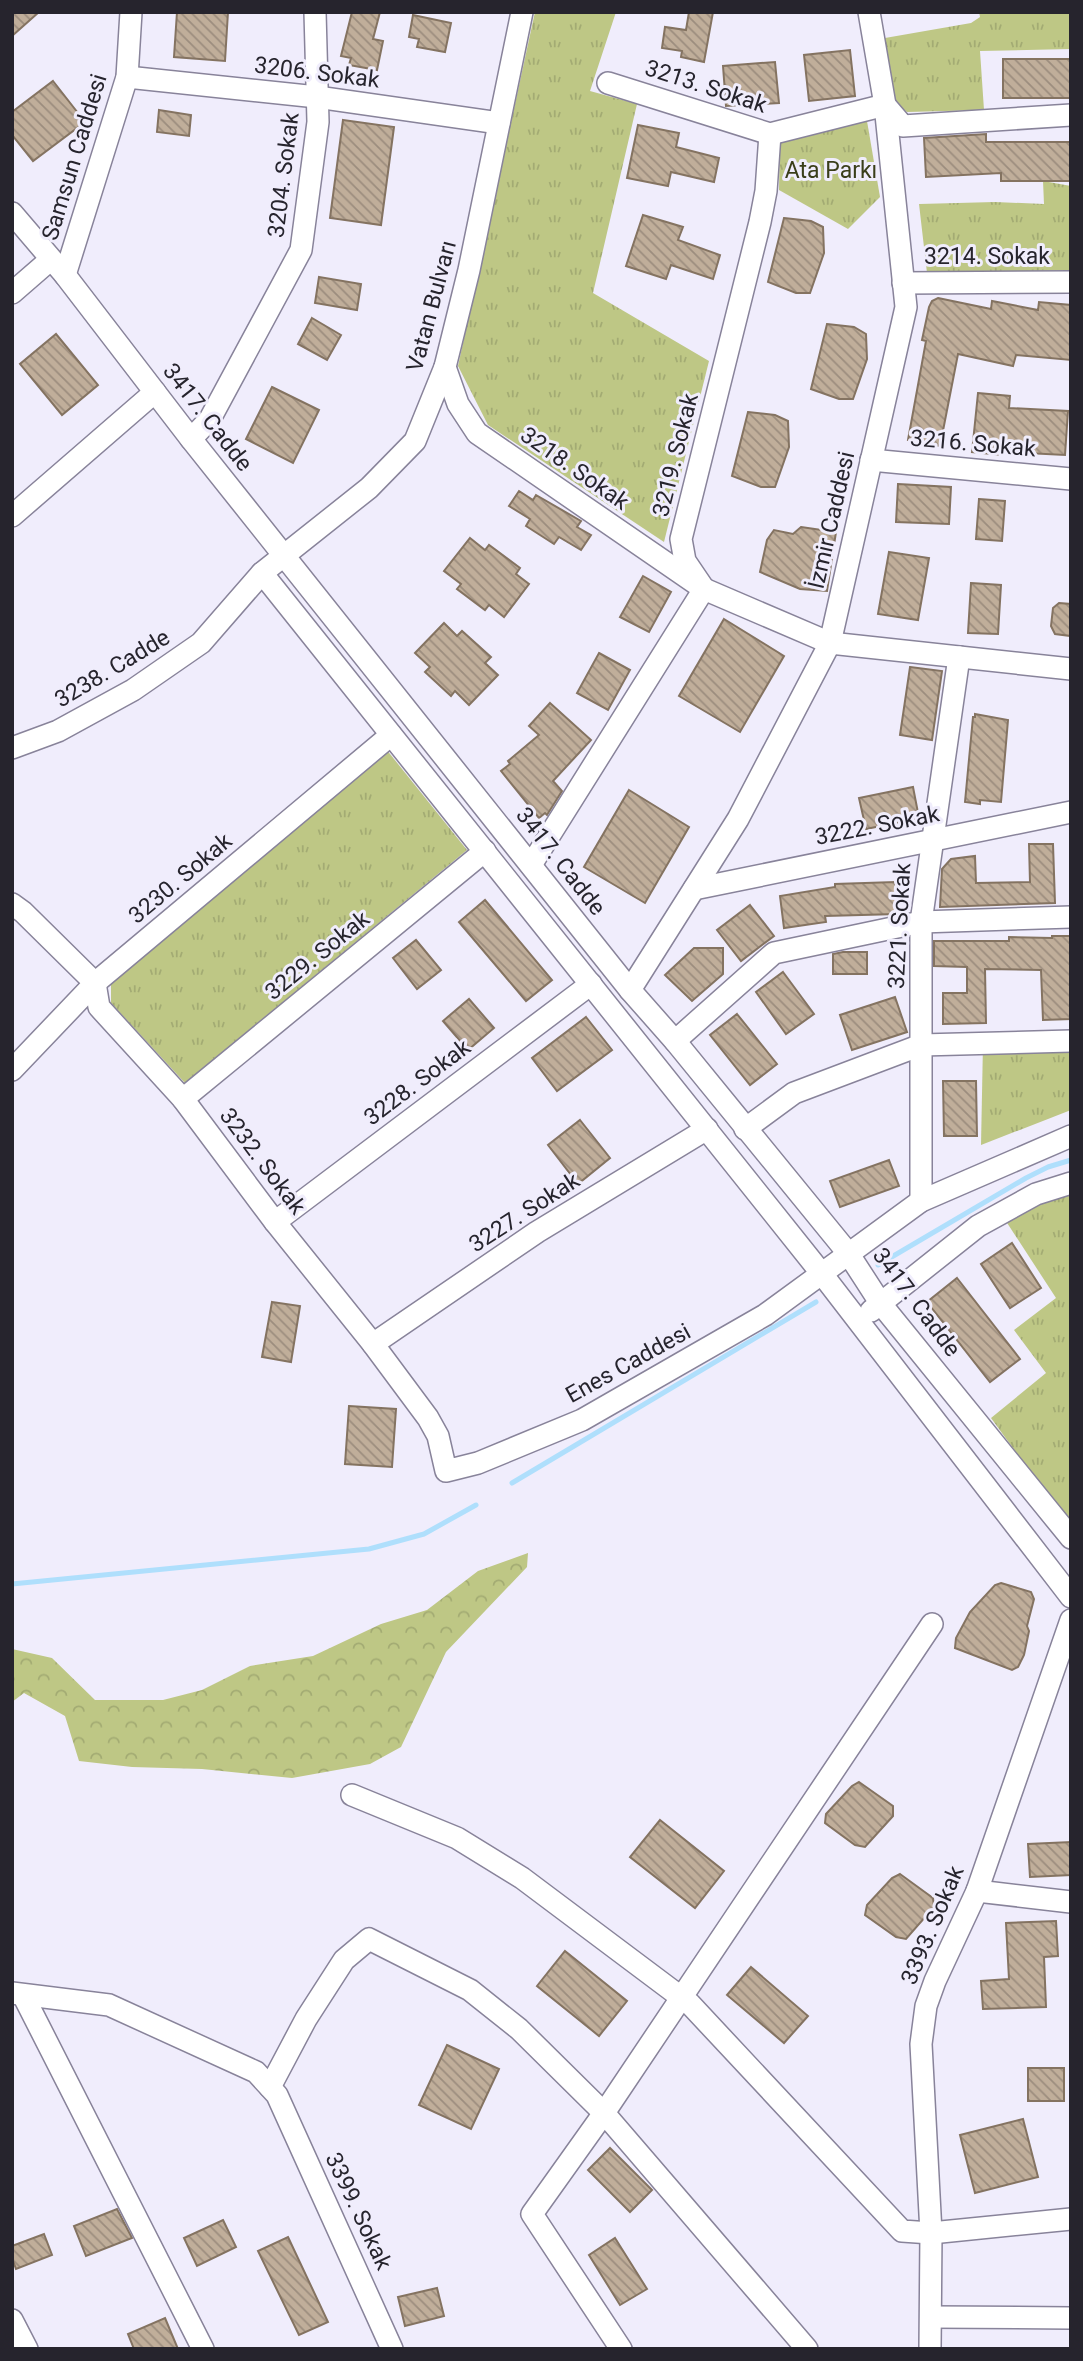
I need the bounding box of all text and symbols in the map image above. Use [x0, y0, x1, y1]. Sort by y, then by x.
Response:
street label: 3206. Sokak [253, 51, 381, 94]
street label: 3213. Sokak [642, 54, 770, 119]
street label: Samsun Caddesi [36, 71, 113, 244]
street label: 3204. Sokak [262, 111, 305, 239]
park label: Ata Parkı [785, 157, 877, 184]
street label: Vatan Bulvarı [401, 238, 462, 375]
street label: 3214. Sokak [924, 243, 1050, 270]
street label: 3417. Cadde [157, 358, 258, 476]
street label: 3219. Sokak [647, 390, 704, 520]
street label: 3218. Sokak [515, 421, 634, 516]
street label: 3216. Sokak [909, 425, 1037, 462]
street label: İzmir Caddesi [803, 449, 860, 591]
street label: 3238. Cadde [50, 624, 175, 713]
street label: 3222. Sokak [813, 800, 942, 851]
street label: 3417. Cadde [510, 802, 611, 920]
street label: 3230. Sokak [123, 827, 238, 929]
street label: 3221. Sokak [883, 862, 916, 990]
street label: 3229. Sokak [260, 905, 375, 1006]
street label: 3228. Sokak [359, 1033, 476, 1131]
street label: 3232. Sokak [214, 1103, 312, 1220]
street label: 3227. Sokak [464, 1167, 585, 1258]
street label: 3417. Cadde [867, 1243, 966, 1362]
street label: Enes Caddesi [561, 1318, 695, 1409]
street label: 3393. Sokak [895, 1862, 970, 1988]
street label: 3399. Sokak [320, 2148, 398, 2274]

